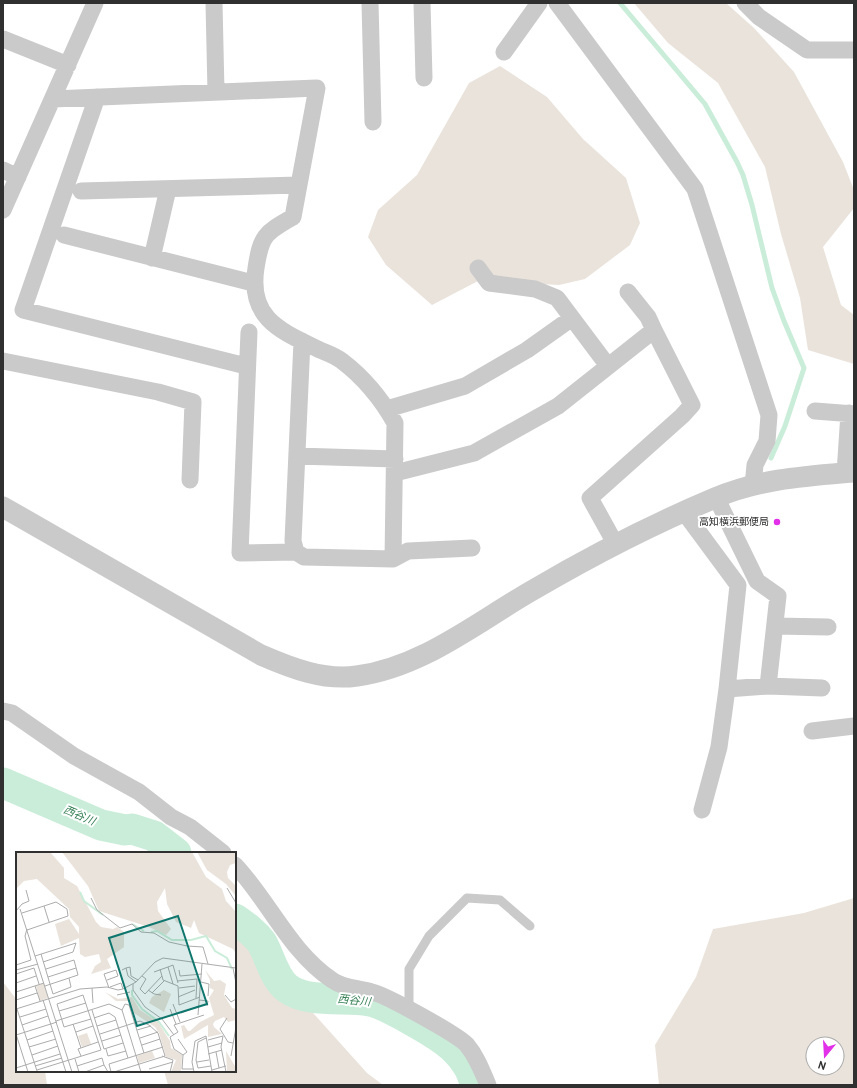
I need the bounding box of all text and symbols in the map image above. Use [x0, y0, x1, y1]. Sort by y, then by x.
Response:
place label: 高知横浜郵便局 [699, 516, 769, 529]
marker: 高知横浜郵便局 [772, 517, 782, 527]
water label: 西谷川 [61, 803, 98, 829]
inset map [16, 852, 236, 1072]
water label: 西谷川 [337, 992, 372, 1010]
north arrow [805, 1036, 845, 1076]
text: N [816, 1057, 828, 1072]

